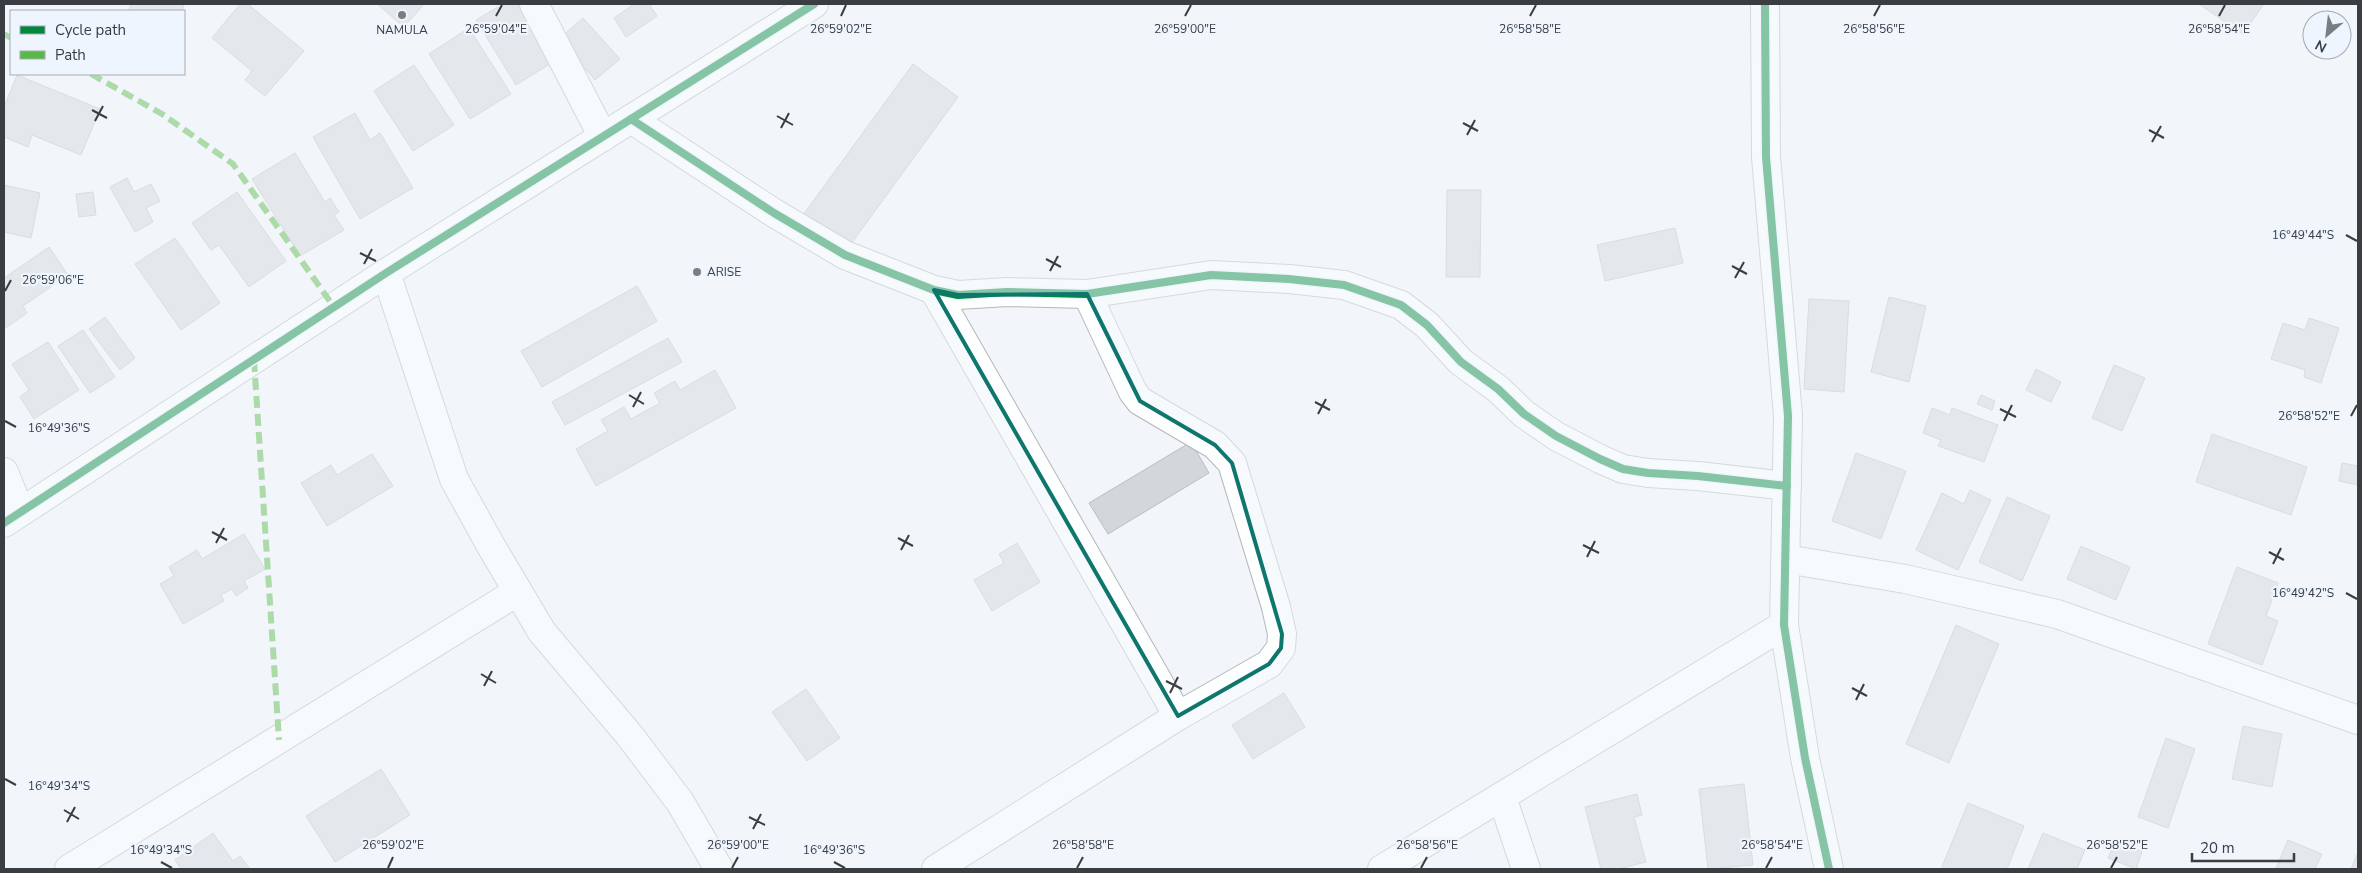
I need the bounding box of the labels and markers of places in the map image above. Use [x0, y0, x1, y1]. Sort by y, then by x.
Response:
marker: NAMULA [396, 9, 408, 21]
place label: NAMULA [376, 22, 428, 38]
place label: ARISE [707, 264, 741, 280]
marker: ARISE [691, 266, 703, 278]

